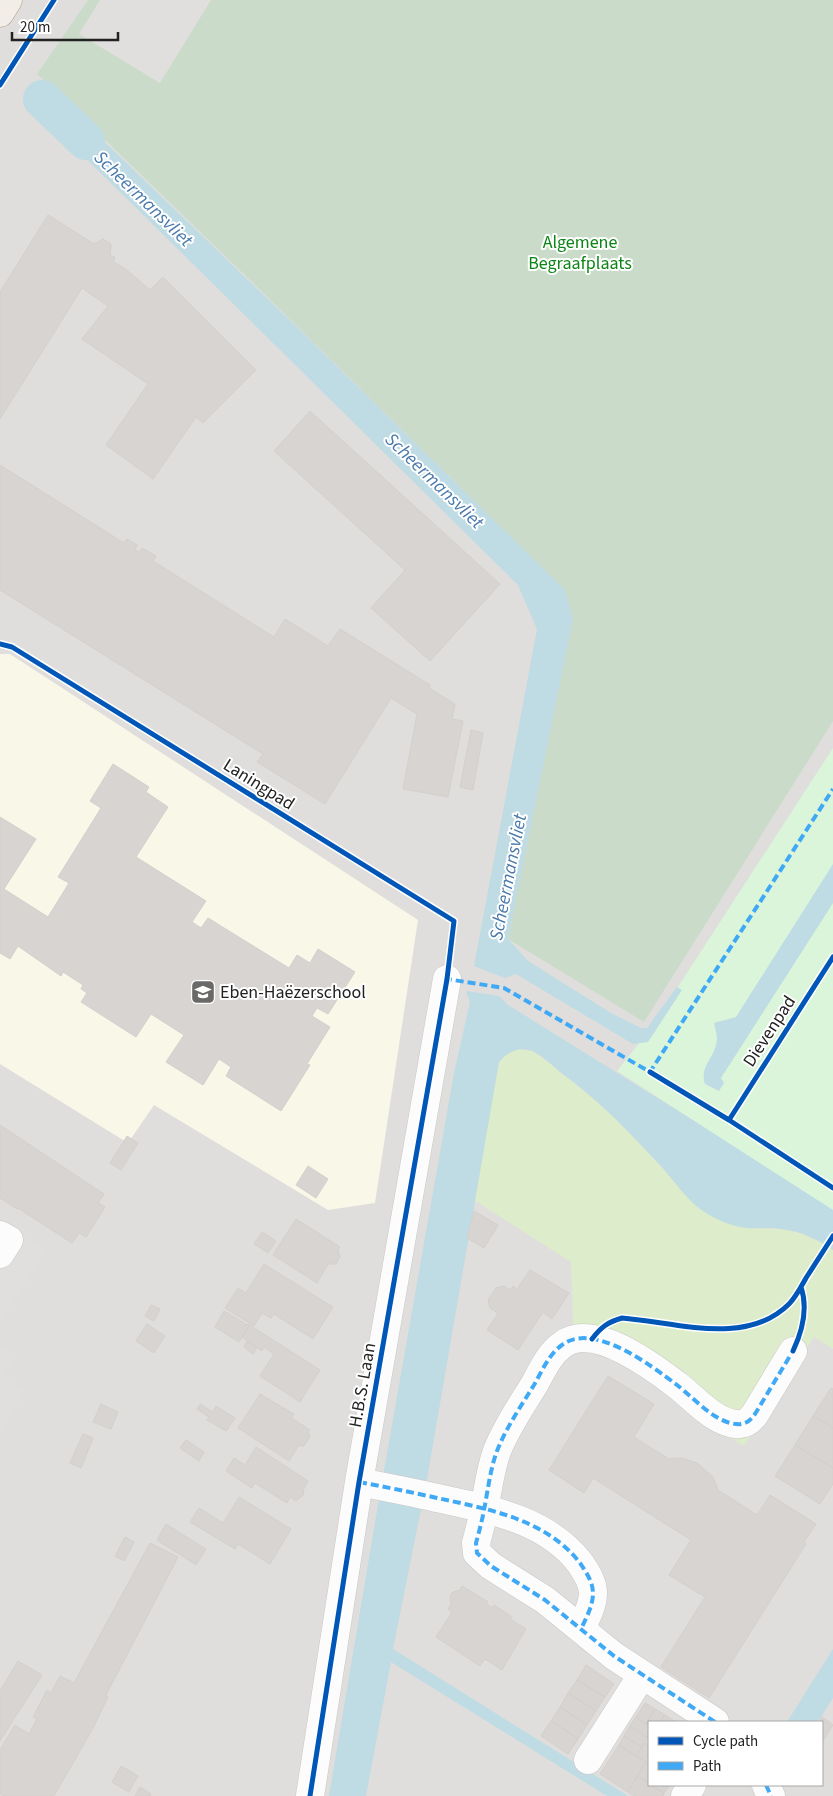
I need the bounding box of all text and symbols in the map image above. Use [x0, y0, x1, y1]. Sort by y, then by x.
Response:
scale bar [12, 10, 119, 42]
text: 20 m [20, 17, 50, 38]
water label: Scheermansvliet [87, 145, 199, 254]
park label: Algemene Begraafplaats [528, 230, 632, 276]
water label: Scheermansvliet [378, 427, 490, 536]
street label: Laningpad [218, 753, 299, 816]
water label: Scheermansvliet [483, 811, 534, 943]
school or university icon: Eben-Haëzerschool [190, 979, 216, 1005]
place label: Eben-Haëzerschool [220, 980, 366, 1005]
street label: Dievenpad [737, 991, 802, 1072]
street label: H.B.S. Laan [343, 1341, 382, 1429]
legend [648, 1721, 823, 1786]
text: Cycle path [693, 1731, 758, 1752]
text: Path [693, 1756, 721, 1777]

